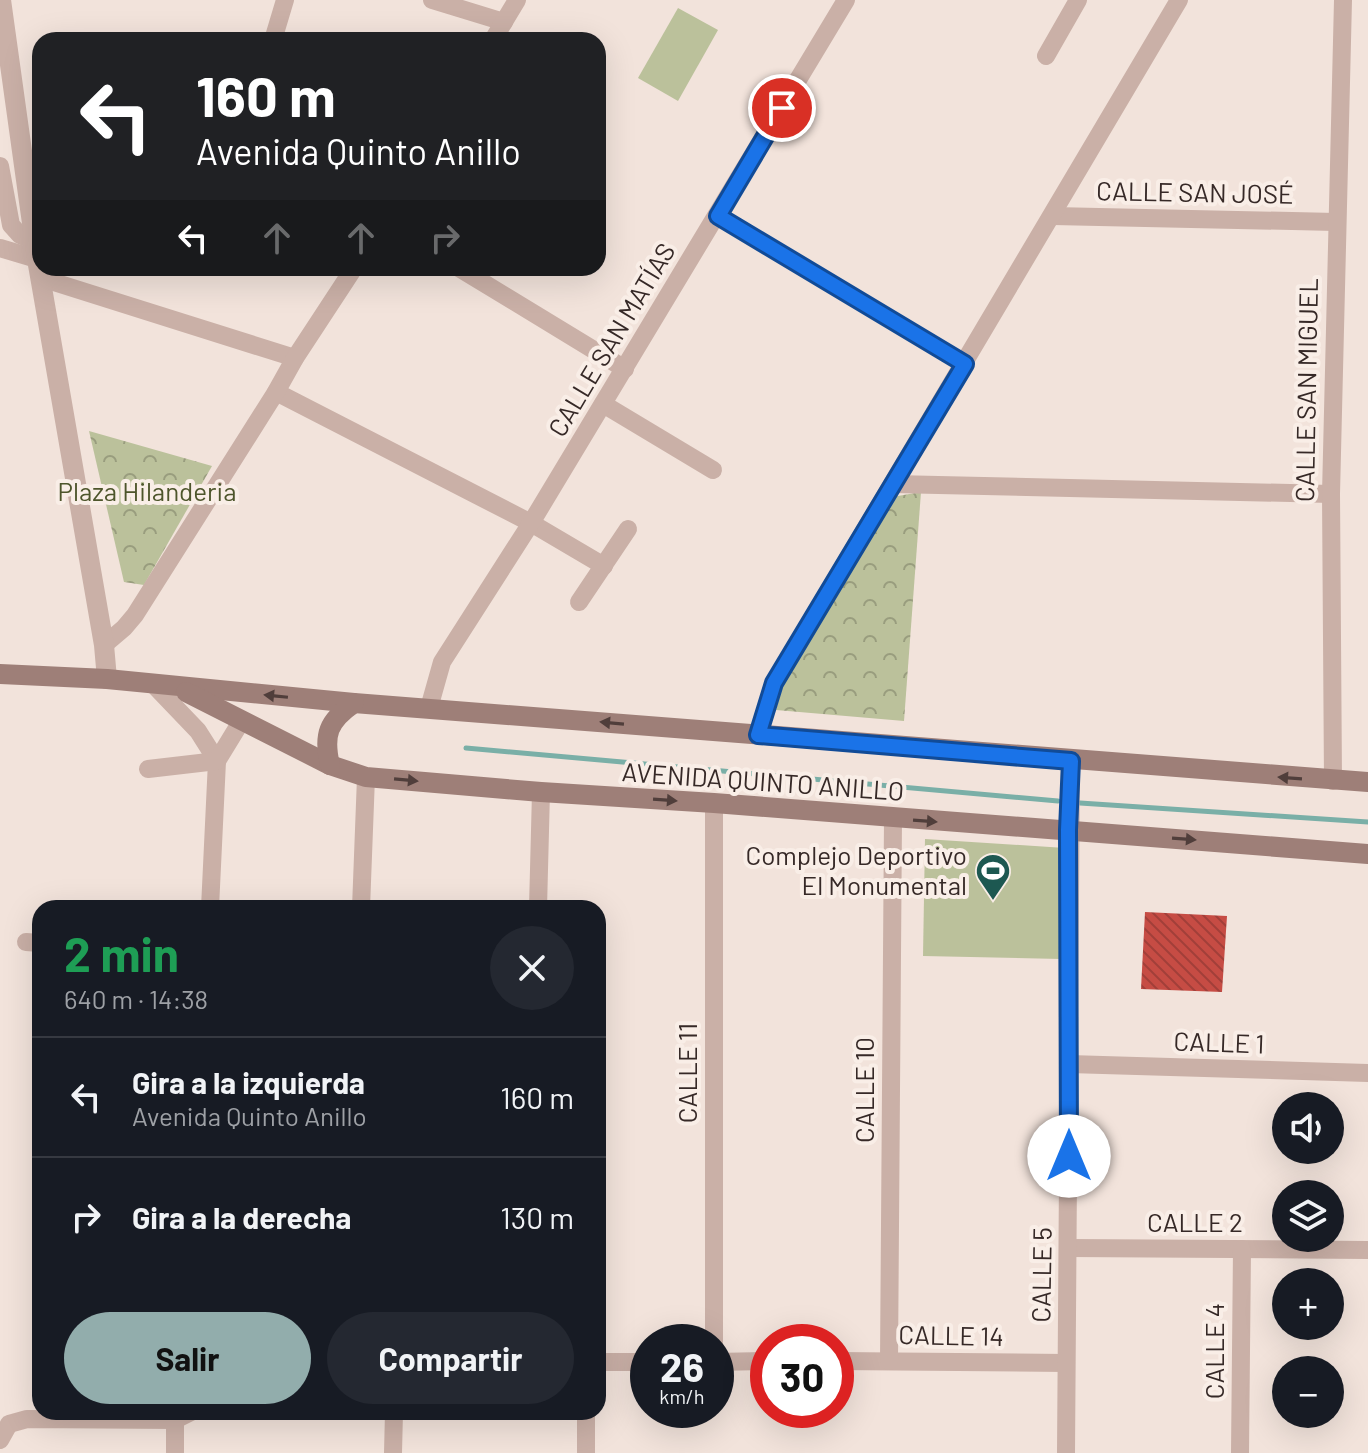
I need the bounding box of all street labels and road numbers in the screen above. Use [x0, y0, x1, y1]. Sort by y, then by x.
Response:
street label: CALLE SAN JOSÉ [1096, 174, 1294, 209]
street label: CALLE SAN MATÍAS [541, 237, 681, 441]
street label: CALLE SAN MIGUEL [1288, 278, 1323, 502]
street label: AVENIDA QUINTO ANILLO [621, 755, 905, 806]
street label: CALLE 11 [671, 1023, 702, 1123]
street label: CALLE 1 [1173, 1024, 1265, 1059]
street label: CALLE 10 [848, 1037, 879, 1143]
street label: CALLE 2 [1147, 1206, 1243, 1237]
street label: CALLE 5 [1024, 1227, 1057, 1323]
street label: CALLE 4 [1198, 1303, 1229, 1399]
street label: CALLE 14 [898, 1318, 1004, 1351]

